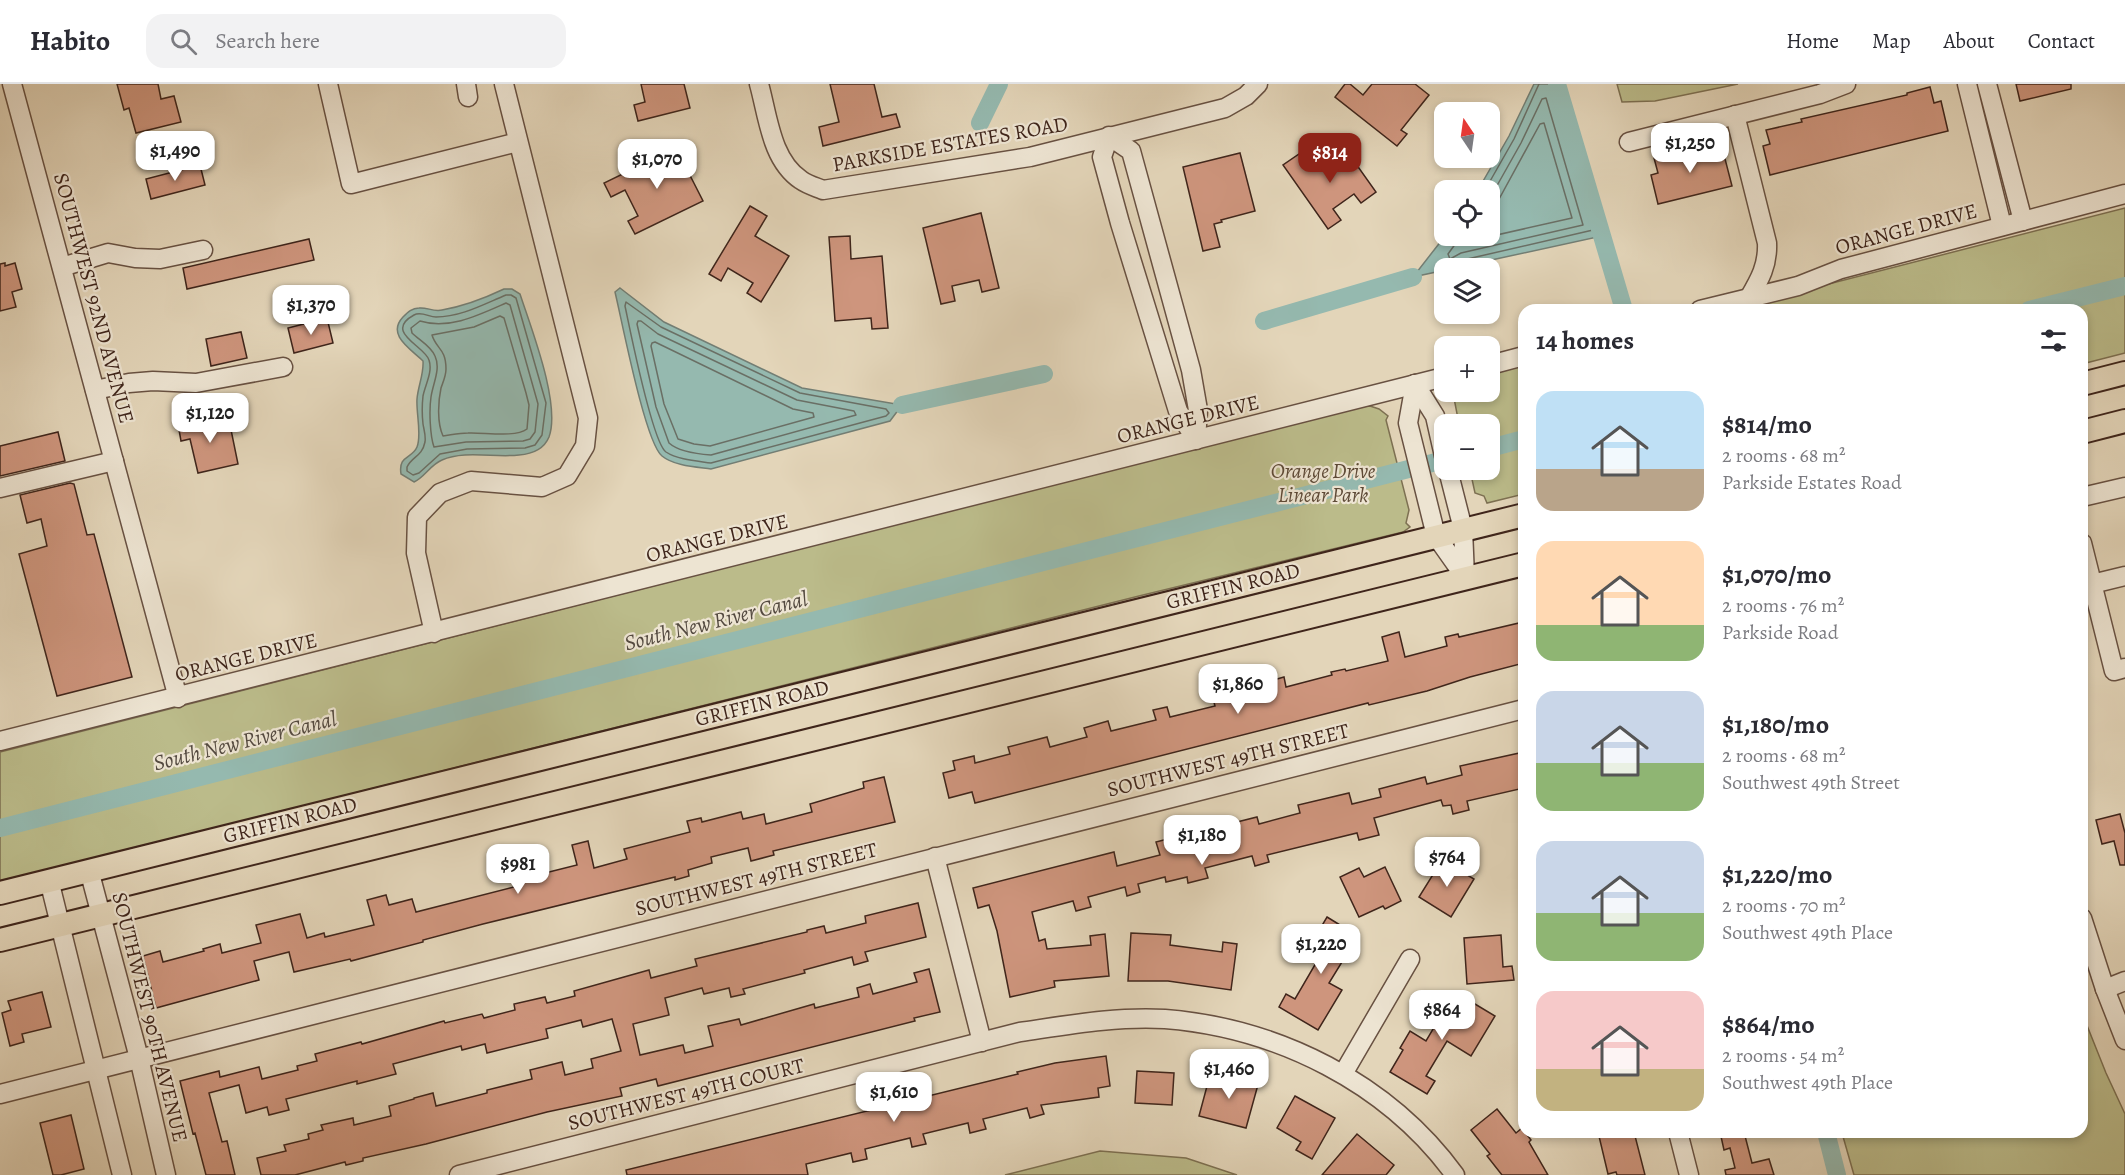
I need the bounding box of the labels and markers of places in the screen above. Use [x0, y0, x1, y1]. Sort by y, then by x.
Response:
pin: $1,250 [1641, 123, 1739, 174]
pin: $1,490 [126, 131, 224, 182]
pin: $814 [1294, 133, 1366, 184]
pin: $1,070 [608, 139, 706, 190]
pin: $1,370 [262, 285, 360, 336]
pin: $1,120 [161, 393, 259, 444]
pin: $1,860 [1189, 664, 1287, 715]
pin: $1,180 [1153, 815, 1251, 866]
pin: $764 [1411, 837, 1483, 888]
pin: $981 [482, 844, 554, 895]
pin: $1,220 [1272, 924, 1370, 975]
pin: $864 [1406, 990, 1478, 1041]
pin: $1,460 [1180, 1049, 1278, 1100]
pin: $1,610 [845, 1072, 943, 1123]

